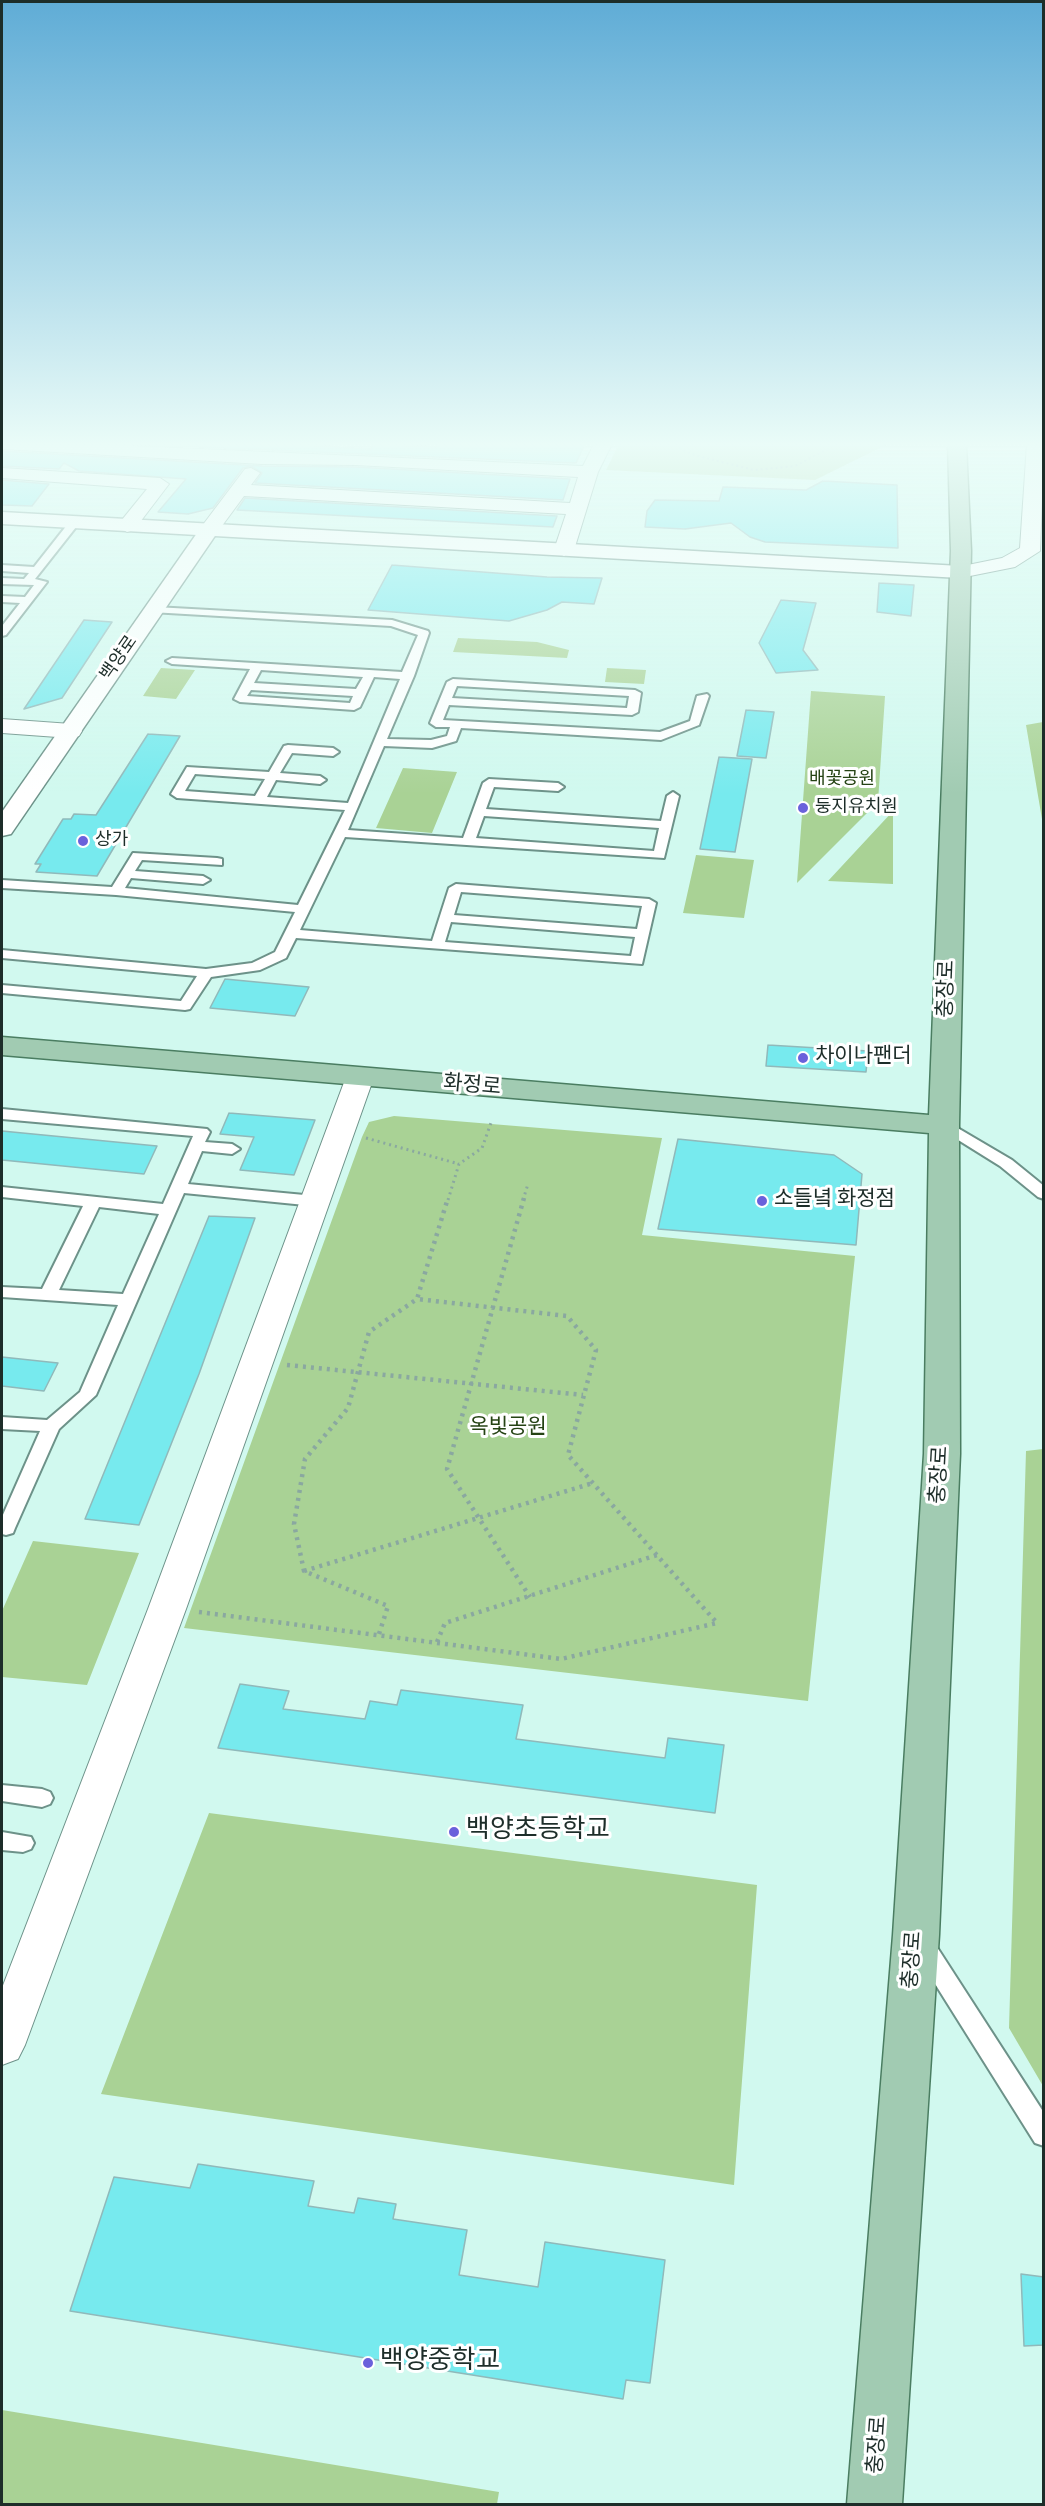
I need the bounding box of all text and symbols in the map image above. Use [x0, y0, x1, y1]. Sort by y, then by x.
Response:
street label: 백양로 [97, 632, 143, 686]
park label: 배꽃공원 [809, 769, 875, 791]
place label: 둥지유치원 [815, 797, 898, 819]
marker: 둥지유치원 [796, 801, 810, 815]
place label: 상가 [95, 830, 128, 852]
marker: 상가 [76, 834, 90, 848]
street label: 충장로 [934, 960, 962, 1018]
place label: 차이나팬더 [815, 1045, 912, 1071]
marker: 차이나팬더 [796, 1051, 810, 1065]
street label: 화정로 [442, 1072, 502, 1102]
place label: 소들녘 화정점 [774, 1188, 895, 1214]
marker: 소들녘 화정점 [755, 1194, 769, 1208]
park label: 옥빛공원 [469, 1416, 547, 1442]
street label: 충장로 [927, 1445, 955, 1505]
place label: 백양초등학교 [466, 1816, 610, 1848]
marker: 백양초등학교 [447, 1825, 461, 1839]
street label: 충장로 [899, 1930, 929, 1990]
place label: 백양중학교 [380, 2347, 500, 2379]
marker: 백양중학교 [361, 2356, 375, 2370]
street label: 충장로 [864, 2415, 894, 2475]

